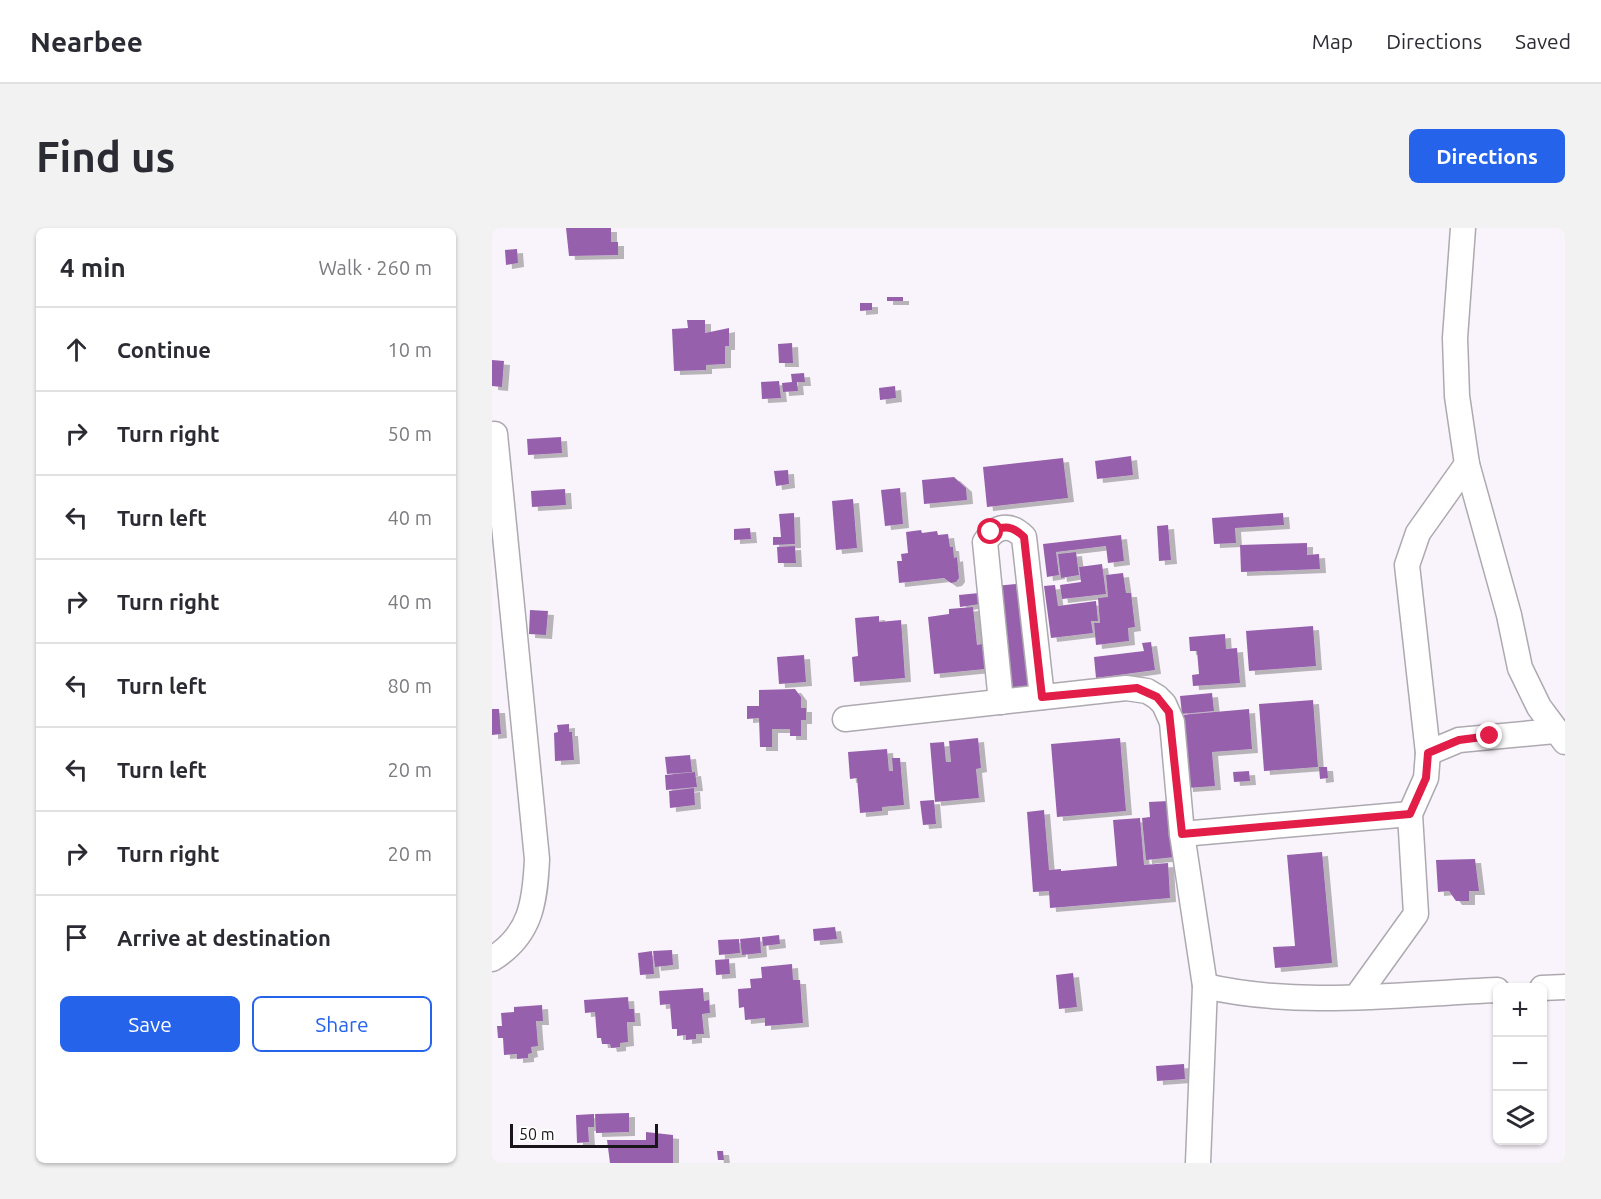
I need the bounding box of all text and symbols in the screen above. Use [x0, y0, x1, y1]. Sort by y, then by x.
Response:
text: Nearbee [30, 26, 143, 57]
text: Map [1312, 29, 1353, 53]
text: Directions [1386, 29, 1482, 53]
text: Saved [1515, 29, 1571, 53]
button: Directions [1409, 129, 1565, 183]
text: Find us [36, 133, 175, 180]
text: 4 min [60, 253, 126, 282]
text: Walk · 260 m [319, 256, 432, 279]
icon: ahead [60, 333, 93, 366]
text: Continue [117, 337, 211, 362]
text: 10 m [388, 338, 432, 361]
icon: right [60, 417, 93, 450]
text: Turn right [117, 421, 219, 446]
text: 50 m [388, 422, 432, 445]
icon: left [60, 501, 93, 534]
text: Turn left [117, 505, 207, 530]
text: 40 m [388, 506, 432, 529]
route start [977, 518, 1003, 544]
icon: right [60, 585, 93, 618]
text: Turn right [117, 589, 219, 614]
text: 40 m [388, 590, 432, 613]
icon: left [60, 669, 93, 702]
text: Turn left [117, 673, 207, 698]
text: 80 m [388, 674, 432, 697]
route end [1476, 722, 1502, 748]
icon: left [60, 753, 93, 786]
text: Turn left [117, 757, 207, 782]
text: 20 m [388, 758, 432, 781]
icon: right [60, 837, 93, 870]
text: Turn right [117, 841, 219, 866]
text: 20 m [388, 842, 432, 865]
icon: arrive [60, 921, 93, 954]
text: Arrive at destination [117, 925, 331, 950]
map controls [1493, 983, 1547, 1145]
button: + [1493, 983, 1547, 1037]
button: Save [60, 996, 240, 1052]
button: Share [252, 996, 432, 1052]
button: − [1493, 1037, 1547, 1091]
button: layers [1493, 1091, 1547, 1145]
scale bar [510, 1121, 658, 1148]
text: 50 m [519, 1125, 555, 1143]

